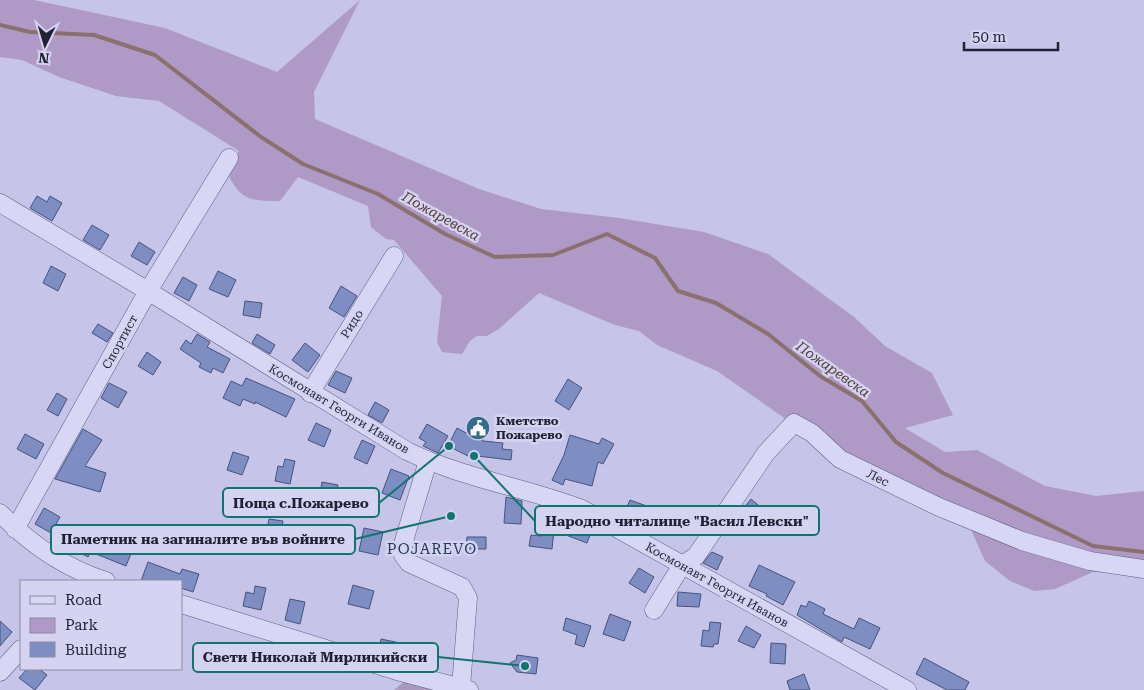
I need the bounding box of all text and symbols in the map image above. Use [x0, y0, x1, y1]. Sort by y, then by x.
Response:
north arrow [20, 20, 70, 70]
scale bar [964, 20, 1058, 52]
text: 50 m [972, 28, 1007, 46]
text: N [38, 49, 50, 66]
water label: Пожаревска [399, 188, 482, 244]
street label: Ридо [338, 307, 366, 341]
street label: Спортист [99, 312, 141, 372]
water label: Пожаревска [792, 337, 873, 400]
street label: Космонавт Георги Иванов [266, 361, 412, 457]
place label: Кметство Пожарево [496, 414, 563, 442]
public building icon: Кметство Пожарево [465, 415, 491, 441]
street label: Лес [865, 467, 892, 489]
callout: Поща с.Пожарево [223, 488, 379, 517]
text: Поща с.Пожарево [233, 495, 369, 511]
callout: Народно читалище "Васил Левски" [535, 506, 819, 535]
text: Народно читалище "Васил Левски" [545, 513, 809, 529]
callout: Паметник на загиналите във войните [51, 525, 355, 554]
text: Паметник на загиналите във войните [61, 531, 345, 547]
district label: POJAREVO [387, 540, 477, 558]
street label: Космонавт Георги Иванов [643, 540, 791, 630]
legend [20, 580, 182, 670]
text: Road [65, 591, 102, 609]
text: Park [65, 616, 99, 634]
text: Building [65, 641, 127, 659]
callout: Свети Николай Мирликийски [193, 643, 438, 672]
text: Свети Николай Мирликийски [203, 649, 428, 665]

